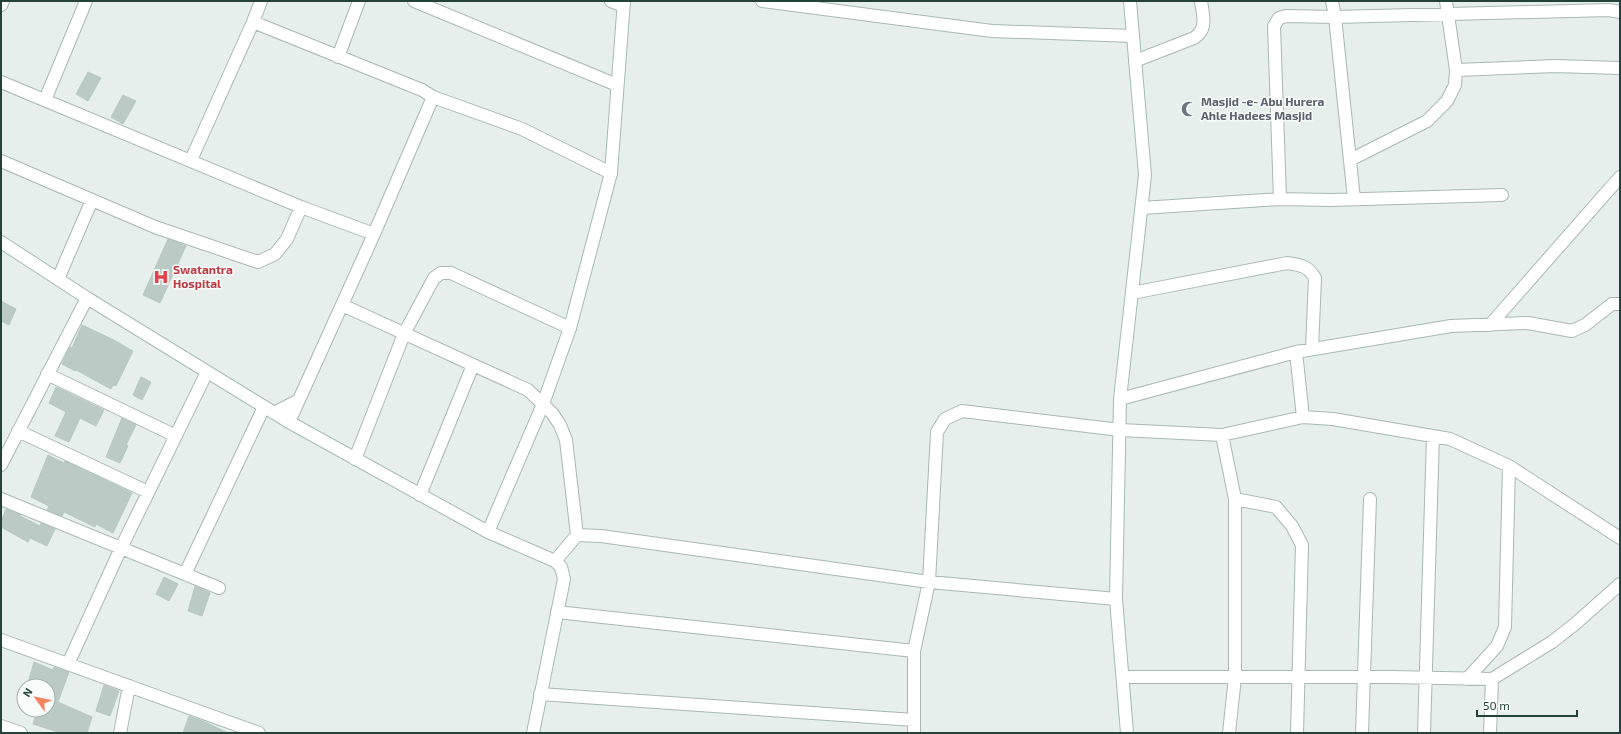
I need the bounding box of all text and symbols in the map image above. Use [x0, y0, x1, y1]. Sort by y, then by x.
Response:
place label: Masjid -e- Abu Hurera Ahle Hadees Masjid [1201, 94, 1325, 123]
mosque icon: Masjid -e- Abu Hurera Ahle Hadees Masjid [1180, 100, 1198, 118]
place label: Swatantra Hospital [173, 262, 233, 290]
hospital icon: Swatantra Hospital [152, 268, 170, 286]
north arrow [16, 678, 56, 718]
text: N [20, 685, 35, 699]
scale bar [1477, 692, 1577, 718]
text: 50 m [1483, 698, 1510, 712]

